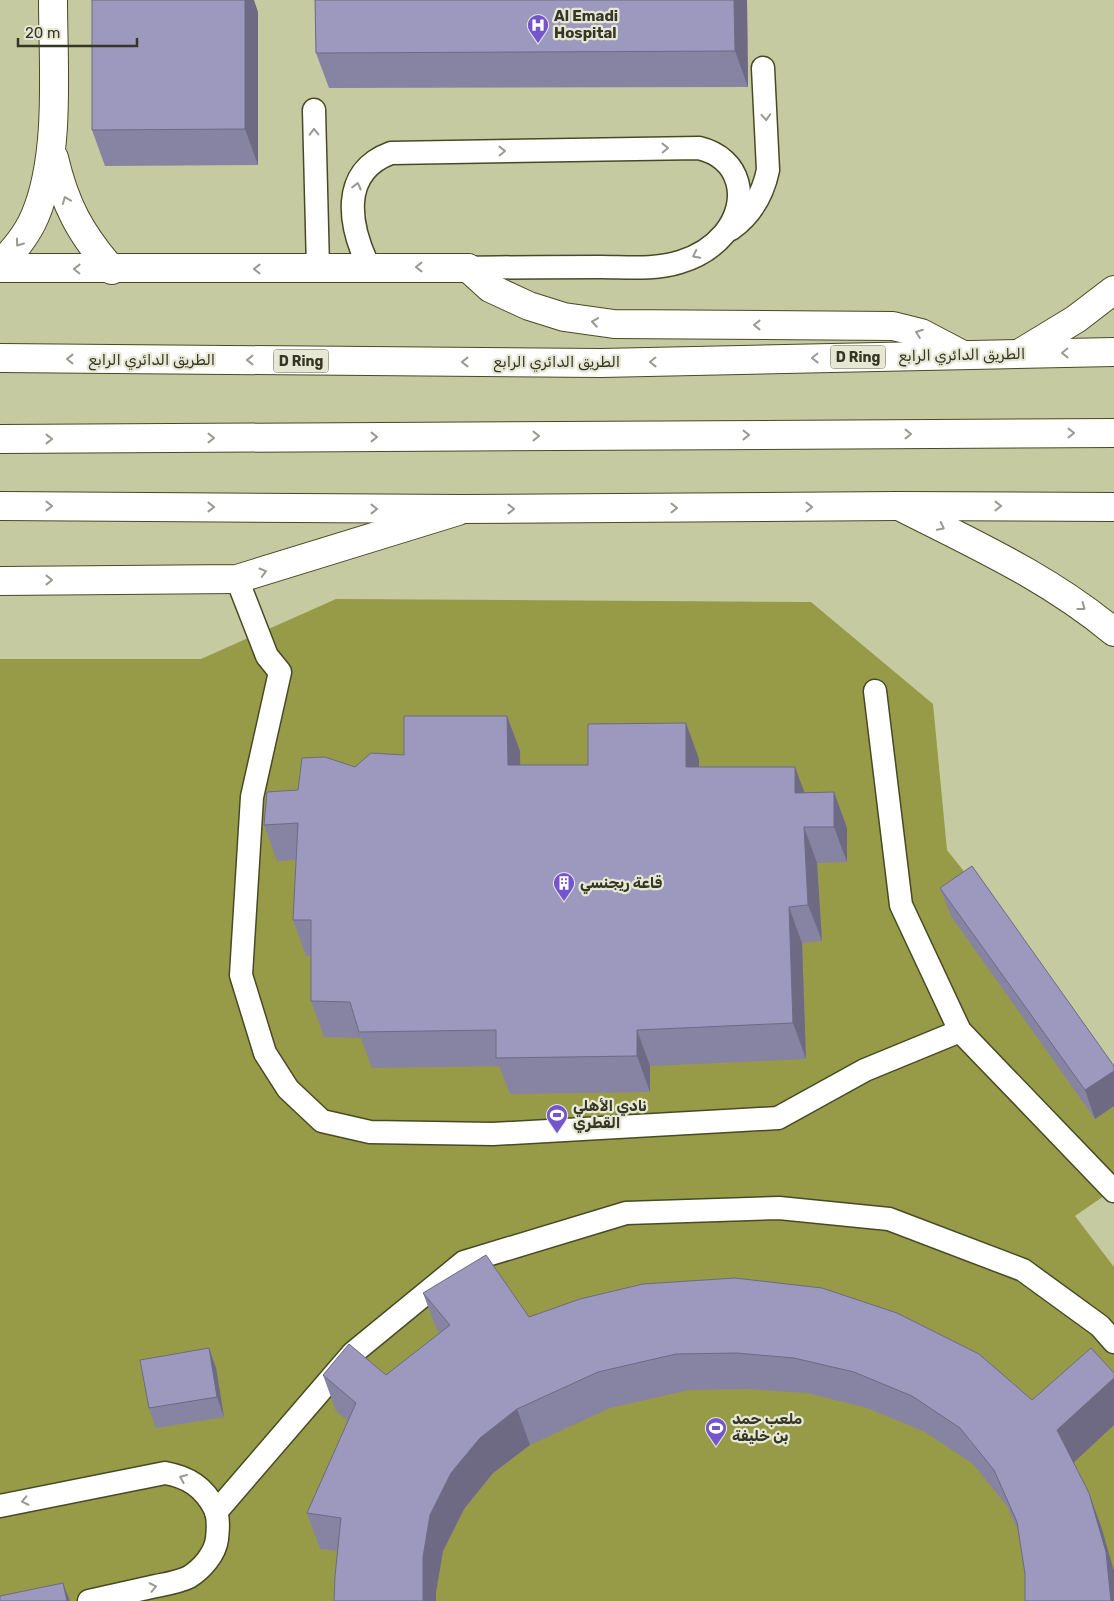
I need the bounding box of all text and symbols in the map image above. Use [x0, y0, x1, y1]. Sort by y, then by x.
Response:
place label: Al Emadi Hospital [554, 7, 618, 42]
hospital icon: Al Emadi Hospital [526, 13, 550, 44]
scale bar [18, 15, 136, 47]
text: 20 m [25, 24, 60, 42]
one-way arrow [760, 113, 771, 121]
one-way arrow [309, 128, 319, 136]
one-way arrow [661, 143, 669, 154]
one-way arrow [499, 146, 507, 156]
one-way arrow [351, 182, 362, 191]
one-way arrow [61, 196, 72, 205]
one-way arrow [16, 237, 24, 246]
one-way arrow [692, 249, 701, 259]
one-way arrow [415, 262, 423, 272]
one-way arrow [73, 264, 80, 274]
one-way arrow [253, 264, 260, 274]
one-way arrow [591, 317, 599, 327]
one-way arrow [753, 320, 760, 330]
one-way arrow [915, 329, 923, 339]
street label: الطريق الدائري الرابع [899, 345, 1025, 367]
road number: D Ring [830, 346, 886, 368]
one-way arrow [1061, 348, 1069, 358]
road number: D Ring [274, 350, 328, 372]
street label: الطريق الدائري الرابع [89, 351, 215, 371]
street label: الطريق الدائري الرابع [494, 353, 620, 373]
one-way arrow [811, 353, 819, 363]
one-way arrow [66, 354, 74, 364]
one-way arrow [246, 355, 254, 365]
one-way arrow [649, 356, 657, 367]
one-way arrow [461, 357, 468, 367]
one-way arrow [1068, 428, 1075, 438]
one-way arrow [905, 429, 913, 439]
one-way arrow [742, 430, 750, 440]
one-way arrow [532, 431, 540, 441]
one-way arrow [370, 432, 378, 442]
one-way arrow [208, 433, 215, 443]
one-way arrow [45, 434, 53, 444]
one-way arrow [45, 501, 53, 511]
one-way arrow [995, 501, 1003, 511]
one-way arrow [208, 502, 215, 512]
one-way arrow [806, 502, 813, 512]
one-way arrow [670, 503, 678, 513]
one-way arrow [370, 504, 378, 514]
one-way arrow [508, 504, 516, 514]
one-way arrow [936, 521, 945, 531]
one-way arrow [258, 567, 266, 577]
one-way arrow [45, 575, 53, 585]
one-way arrow [1076, 601, 1085, 609]
building icon: قاعة ريجنسي [552, 871, 576, 902]
place label: قاعة ريجنسي [580, 874, 663, 895]
place label: نادي الأهلي القطري [573, 1097, 647, 1134]
sports icon: نادي الأهلي القطري [545, 1103, 569, 1134]
place label: ملعب حمد بن خليفة [732, 1410, 803, 1445]
sports icon: ملعب حمد بن خليفة [704, 1416, 728, 1447]
one-way arrow [179, 1474, 188, 1484]
one-way arrow [20, 1495, 29, 1506]
one-way arrow [149, 1582, 158, 1593]

